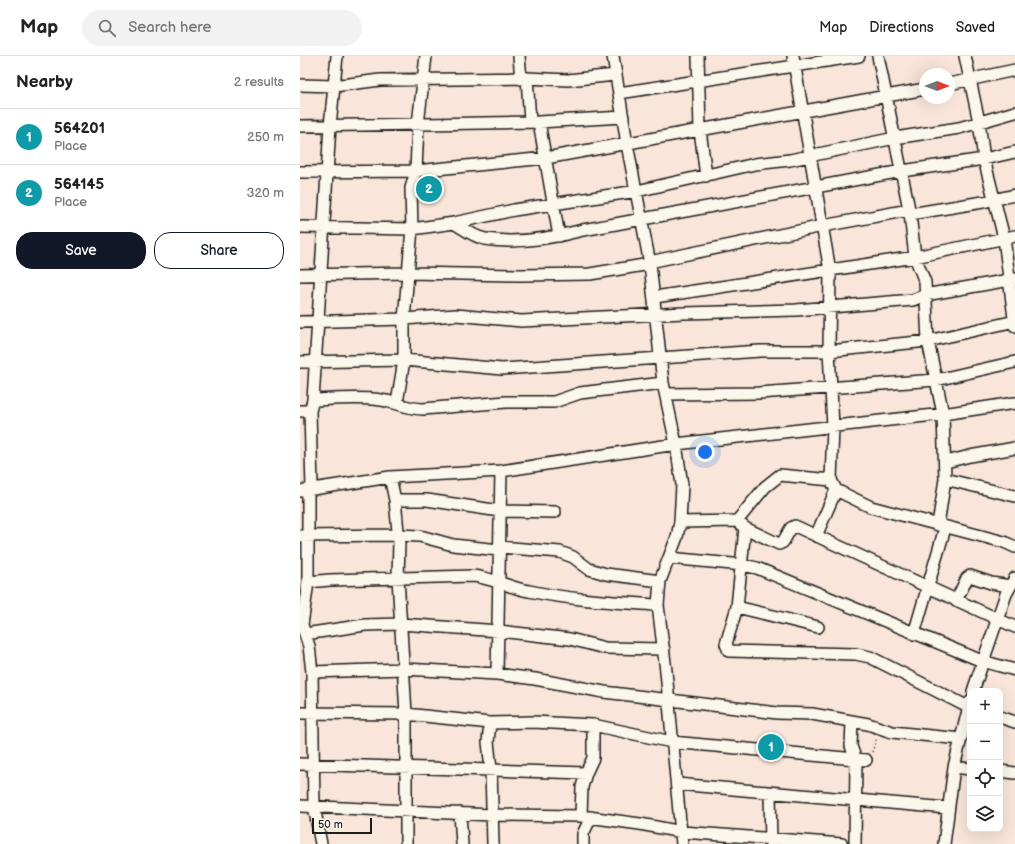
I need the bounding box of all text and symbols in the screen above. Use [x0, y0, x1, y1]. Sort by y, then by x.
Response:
search box [82, 10, 362, 46]
text: Map [20, 16, 58, 39]
icon: search [96, 17, 118, 39]
text: Search here [128, 18, 211, 37]
text: Map [819, 19, 847, 36]
text: Directions [869, 19, 934, 36]
text: Saved [956, 19, 995, 36]
north arrow [919, 68, 955, 104]
text: Nearby [16, 72, 73, 92]
text: 2 results [234, 74, 284, 90]
text: 564201 [54, 119, 105, 138]
text: 1 [26, 129, 32, 145]
text: 250 m [247, 129, 284, 145]
text: Place [54, 138, 87, 154]
pin: 2 [416, 174, 442, 204]
text: 564145 [54, 175, 104, 194]
text: 2 [25, 185, 33, 201]
text: 320 m [246, 185, 284, 201]
text: Place [54, 194, 87, 210]
button: Save [16, 232, 146, 269]
button: Share [154, 232, 284, 269]
your location [695, 442, 715, 462]
map controls [967, 688, 1003, 832]
button: + [967, 688, 1003, 724]
button: − [967, 724, 1003, 760]
pin: 1 [758, 732, 784, 762]
button: locate [967, 760, 1003, 796]
button: layers [967, 796, 1003, 832]
scale bar [312, 816, 372, 835]
text: 50 m [318, 818, 343, 831]

